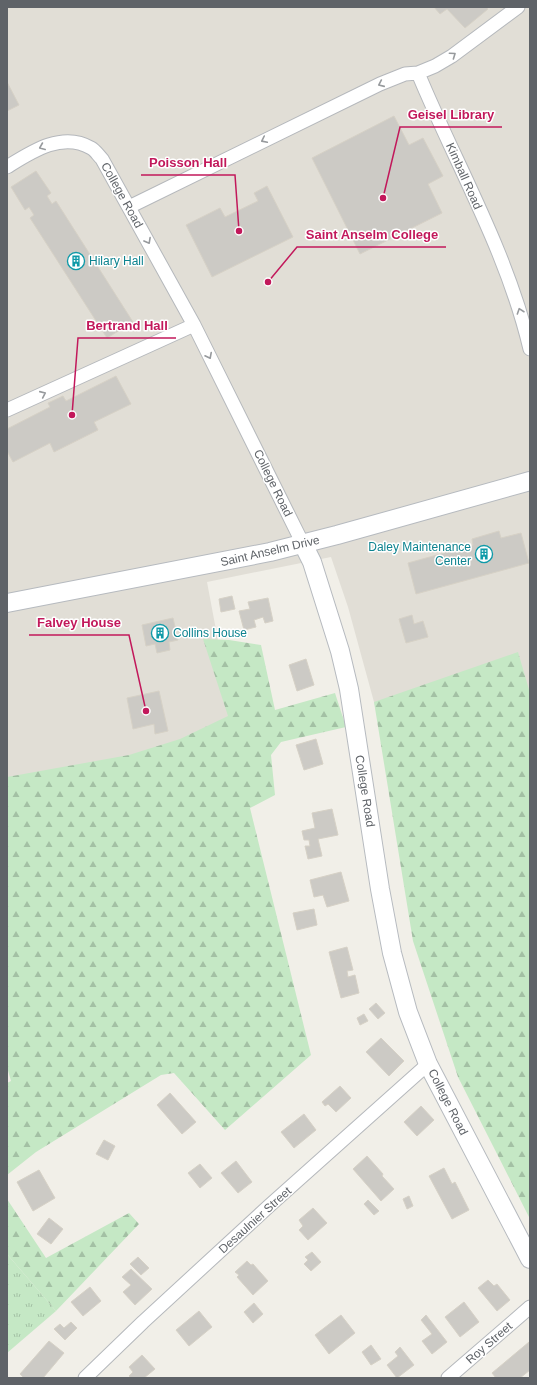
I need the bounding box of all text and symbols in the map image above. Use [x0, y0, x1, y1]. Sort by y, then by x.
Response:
one-way arrow [448, 53, 455, 60]
one-way arrow [377, 79, 384, 87]
callout: Geisel Library [400, 102, 502, 127]
text: Geisel Library [408, 107, 495, 122]
one-way arrow [261, 135, 268, 143]
street label: Kimball Road [443, 141, 485, 211]
one-way arrow [39, 143, 46, 151]
callout: Poisson Hall [141, 150, 235, 175]
text: Poisson Hall [149, 155, 227, 170]
street label: College Road [98, 160, 146, 230]
callout: Saint Anselm College [297, 222, 446, 247]
text: Saint Anselm College [306, 227, 438, 242]
one-way arrow [143, 237, 150, 244]
building icon: Hilary Hall [66, 251, 86, 271]
place label: Hilary Hall [89, 254, 144, 268]
one-way arrow [516, 308, 525, 315]
callout: Bertrand Hall [78, 313, 176, 338]
text: Bertrand Hall [86, 318, 168, 333]
one-way arrow [205, 351, 212, 359]
one-way arrow [38, 391, 46, 399]
street label: College Road [251, 447, 295, 519]
street label: Saint Anselm Drive [219, 533, 321, 569]
place label: Daley Maintenance Center [368, 540, 471, 568]
building icon: Daley Maintenance Center [474, 544, 494, 564]
callout: Falvey House [29, 610, 129, 635]
text: Falvey House [37, 615, 121, 630]
building icon: Collins House [150, 623, 170, 643]
place label: Collins House [173, 626, 247, 640]
street label: College Road [352, 754, 378, 828]
street label: College Road [425, 1066, 471, 1138]
street label: Desaulnier Street [216, 1183, 295, 1256]
street label: Roy Street [463, 1319, 515, 1367]

